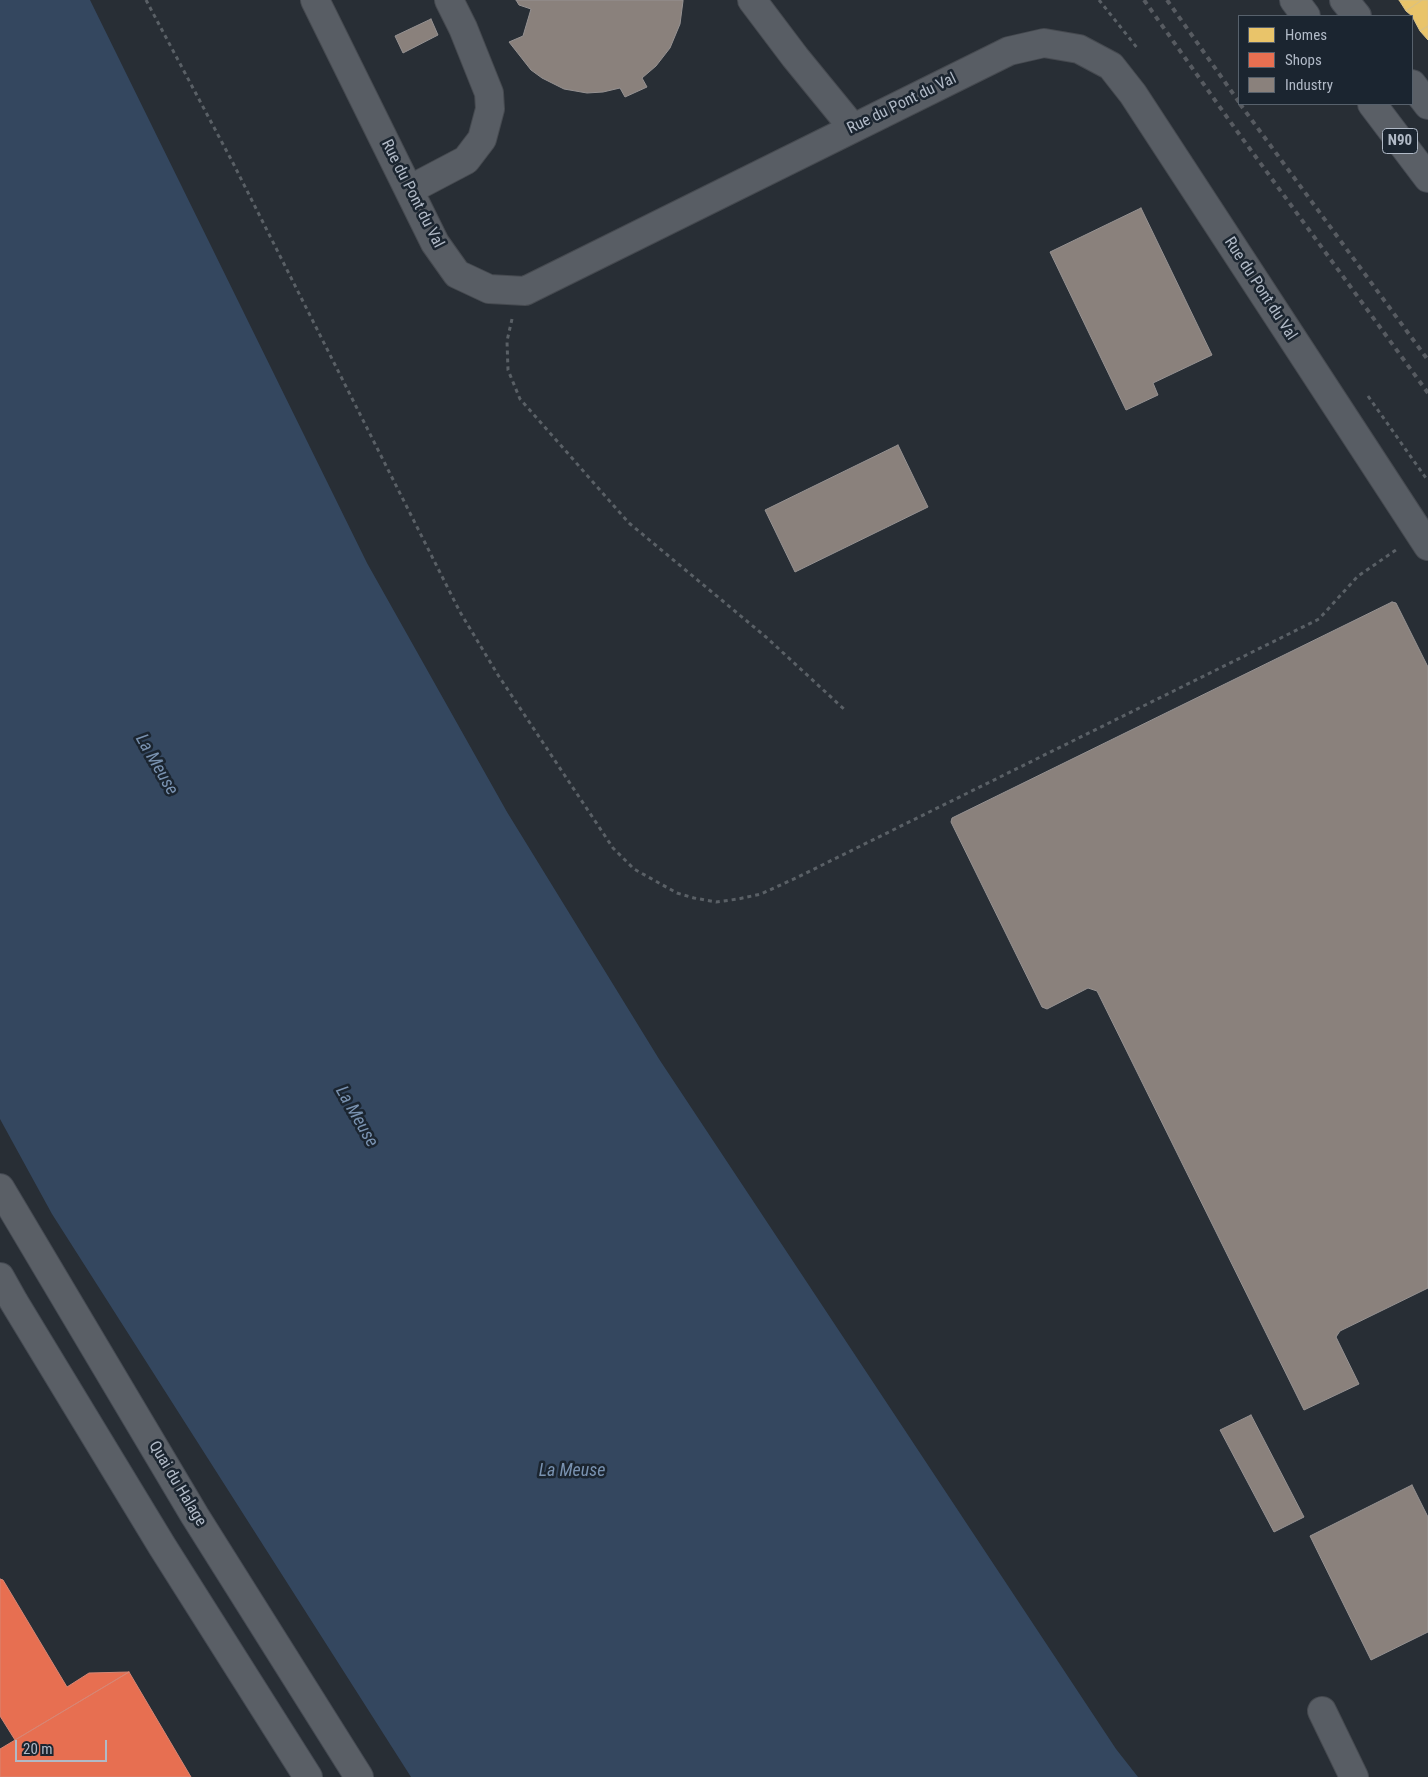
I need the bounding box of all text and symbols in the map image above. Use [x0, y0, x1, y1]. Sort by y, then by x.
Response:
legend [1238, 15, 1413, 105]
text: Homes [1285, 26, 1327, 44]
text: Shops [1285, 51, 1322, 69]
street label: Rue du Pont du Val [844, 69, 960, 139]
text: Industry [1285, 76, 1333, 94]
road number: N90 [1382, 128, 1418, 154]
street label: Rue du Pont du Val [376, 137, 448, 251]
street label: Rue du Pont du Val [1220, 234, 1300, 344]
water label: La Meuse [130, 731, 182, 799]
water label: La Meuse [330, 1083, 382, 1151]
street label: Quai du Halage [144, 1438, 210, 1530]
water label: La Meuse [539, 1460, 605, 1482]
scale bar [18, 1730, 110, 1762]
text: 20 m [23, 1740, 53, 1758]

